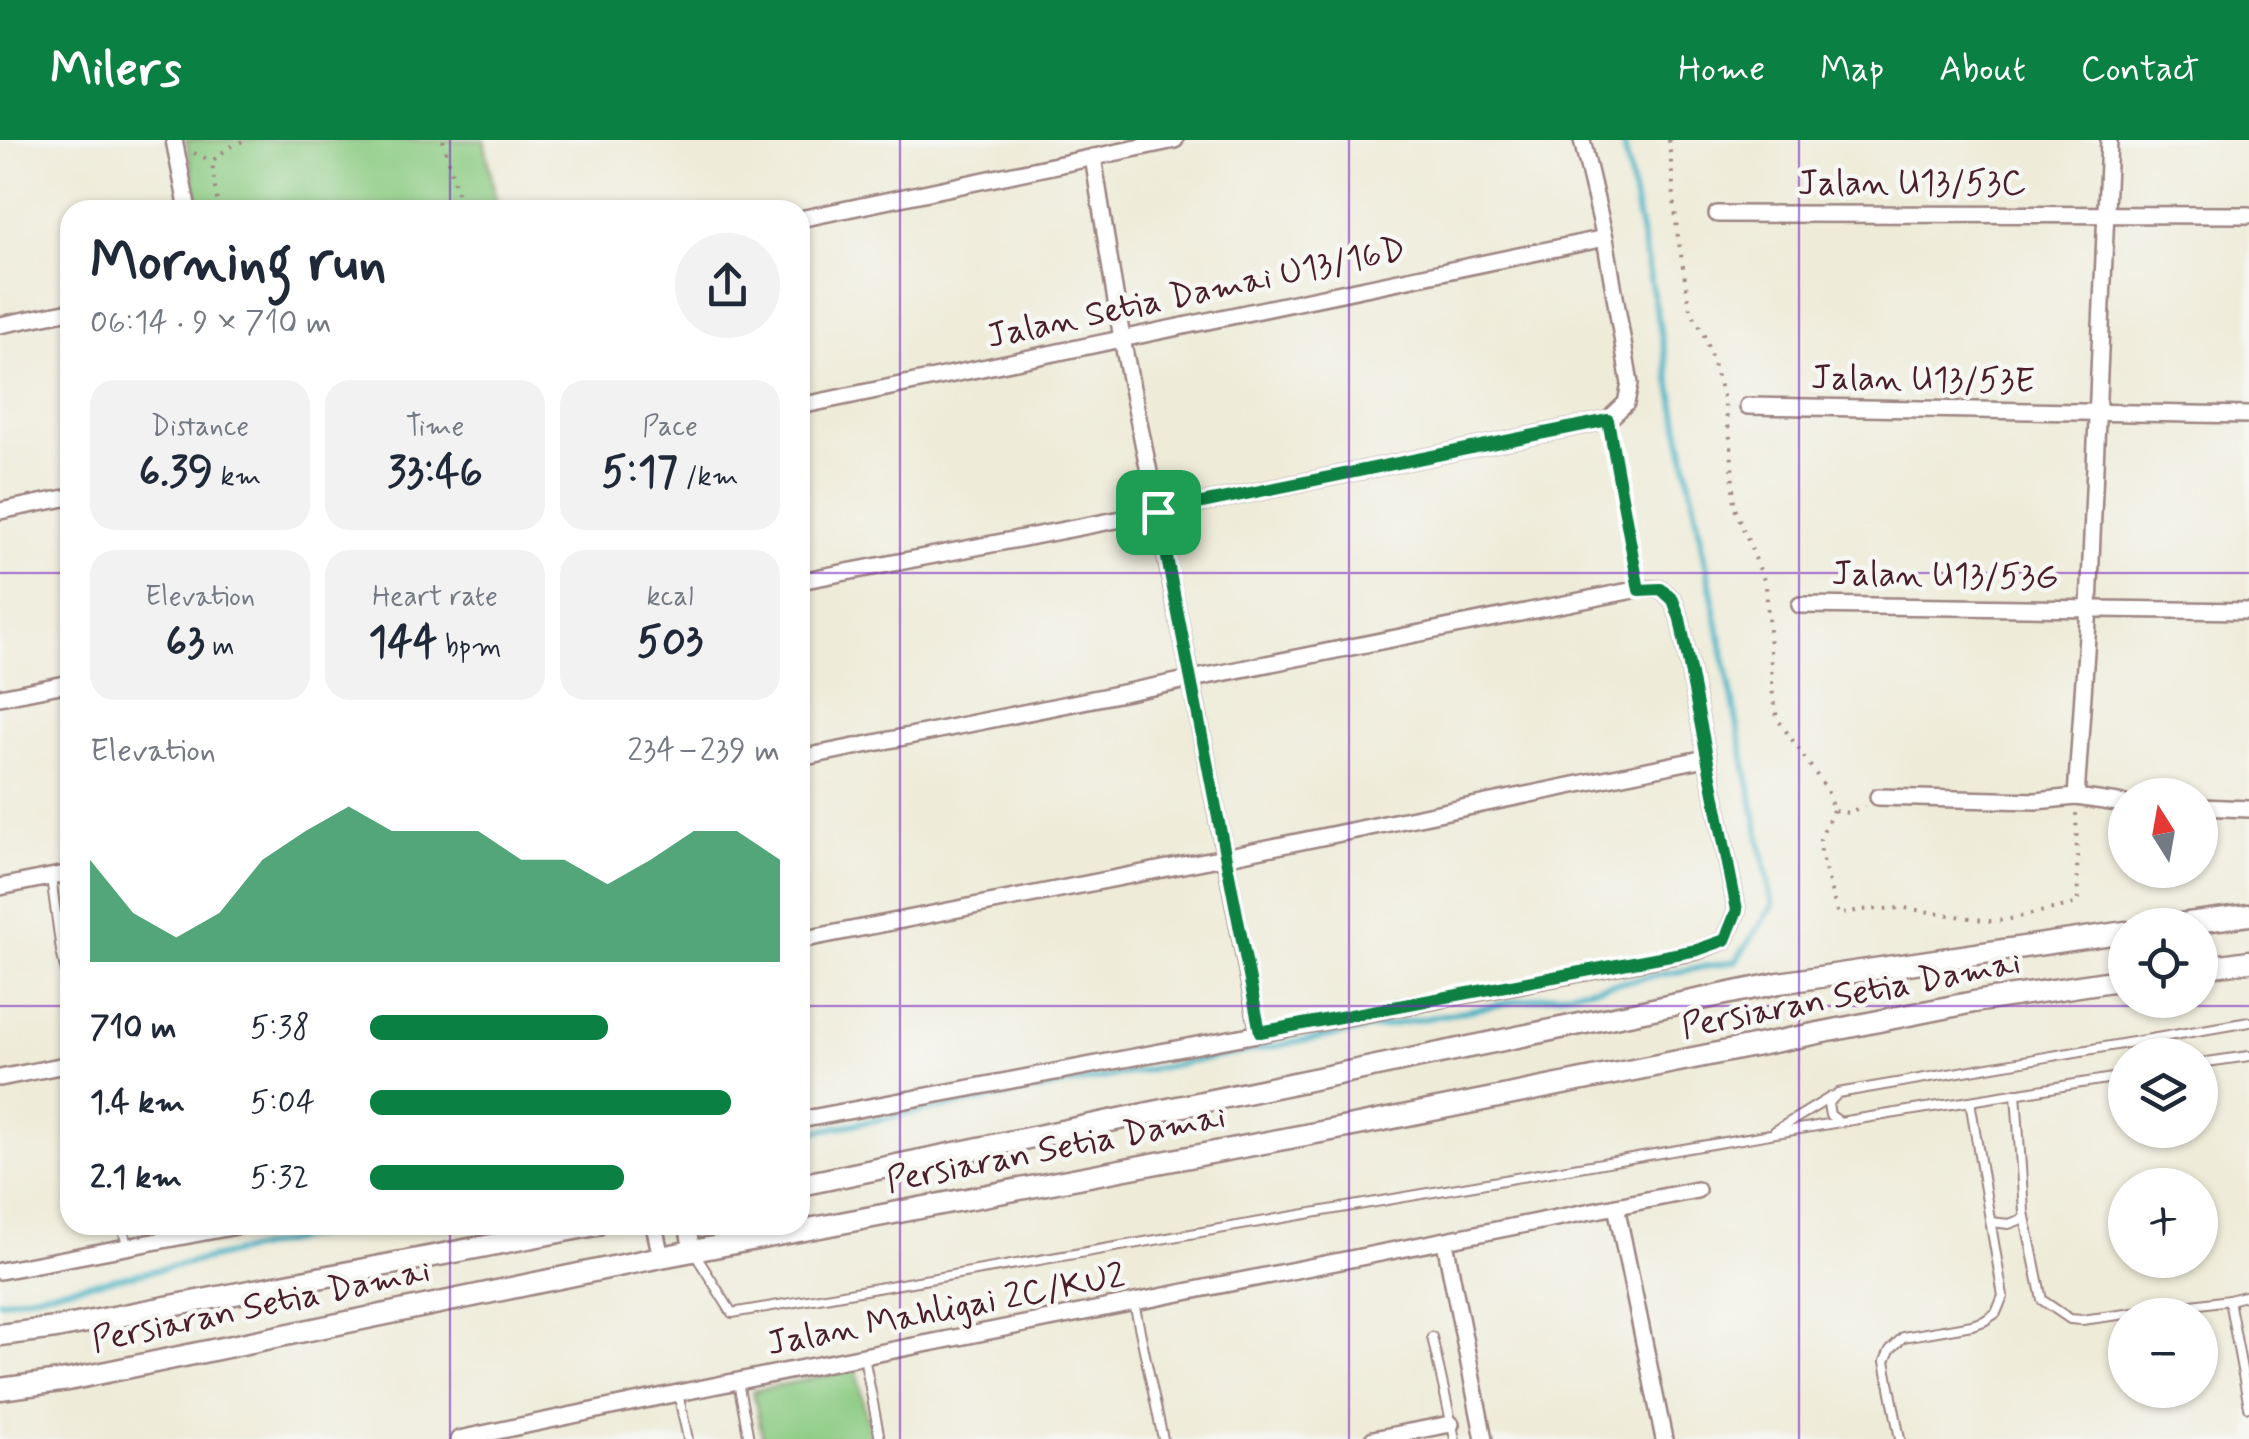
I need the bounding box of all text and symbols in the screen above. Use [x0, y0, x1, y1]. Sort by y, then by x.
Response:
text: Milers [50, 39, 181, 102]
text: Home [1678, 47, 1765, 93]
text: Map [1820, 47, 1884, 93]
text: About [1939, 47, 2026, 93]
text: Contact [2081, 47, 2199, 93]
street label: Jalan U13/53C [1798, 161, 2026, 207]
street label: Jalan Setia Damai U13/16D [983, 226, 1409, 360]
text: Morning run [90, 228, 387, 300]
button: share [675, 233, 780, 338]
text: 06:14 · 9 × 710 m [90, 302, 332, 344]
street label: Jalan U13/53E [1811, 355, 2035, 405]
text: Distance [151, 409, 249, 446]
text: Time [406, 409, 464, 446]
text: Pace [642, 409, 698, 446]
text: 6.39 [139, 446, 213, 501]
text: 33:46 [387, 446, 483, 501]
text: 5:17 [602, 446, 678, 501]
text: km [213, 459, 261, 496]
text: /km [678, 459, 738, 496]
pin [1116, 470, 1201, 555]
icon: arrive [1131, 485, 1186, 540]
street label: Jalan U13/53G [1831, 551, 2059, 601]
text: Elevation [145, 579, 255, 616]
text: Heart rate [372, 579, 498, 616]
text: kcal [646, 579, 694, 616]
text: 63 [165, 616, 205, 671]
text: 144 [369, 616, 438, 671]
text: 503 [637, 616, 703, 671]
text: m [205, 629, 235, 666]
text: bpm [438, 629, 501, 666]
text: Elevation [90, 730, 216, 772]
text: 234–239 m [627, 730, 780, 772]
north arrow [2108, 778, 2218, 888]
map controls [2108, 778, 2218, 1408]
button: locate [2108, 908, 2218, 1018]
street label: Persiaran Setia Damai [1677, 940, 2025, 1050]
text: 710 m [90, 1007, 177, 1049]
text: 5:38 [250, 1007, 310, 1049]
button: layers [2108, 1038, 2218, 1148]
text: 1.4 km [90, 1082, 185, 1124]
text: 5:04 [250, 1082, 315, 1124]
street label: Persiaran Setia Damai [882, 1094, 1230, 1204]
text: 2.1 km [90, 1157, 182, 1199]
text: 5:32 [250, 1157, 309, 1199]
button: + [2108, 1168, 2218, 1278]
street label: Persiaran Setia Damai [88, 1248, 434, 1364]
street label: Jalan Mahligai 2C/KU2 [763, 1253, 1129, 1367]
button: − [2108, 1298, 2218, 1408]

